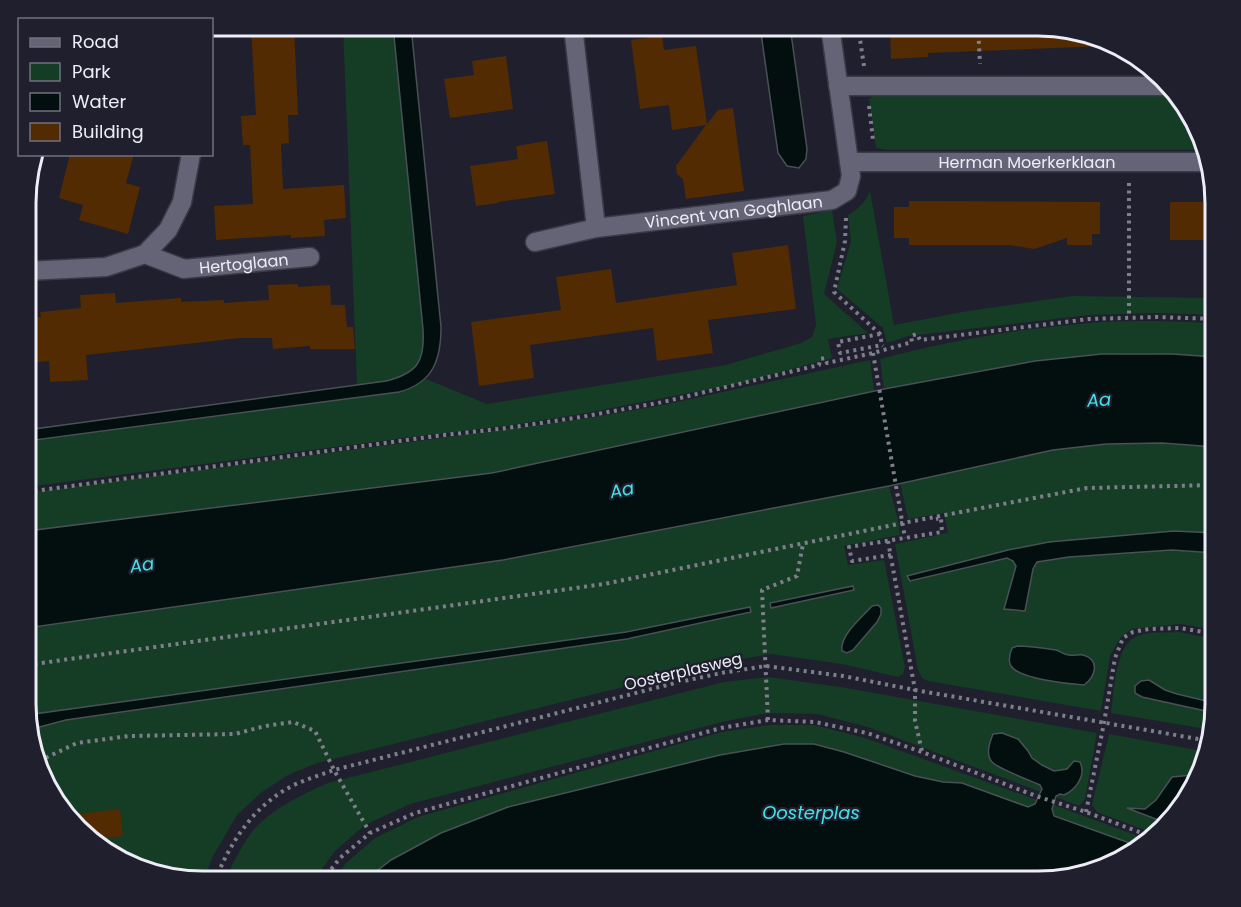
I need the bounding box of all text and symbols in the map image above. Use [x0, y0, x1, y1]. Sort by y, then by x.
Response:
legend [18, 18, 213, 156]
text: Road [72, 29, 119, 54]
text: Park [72, 59, 111, 84]
text: Water [72, 89, 126, 114]
text: Building [72, 119, 144, 144]
street label: Herman Moerkerklaan [939, 151, 1115, 174]
street label: Vincent van Goghlaan [644, 190, 824, 234]
street label: Hertoglaan [198, 248, 290, 280]
water label: Aa [1085, 386, 1112, 413]
water label: Aa [607, 475, 636, 504]
water label: Aa [127, 550, 156, 579]
street label: Oosterplasweg [622, 647, 744, 696]
water label: Oosterplas [762, 800, 860, 825]

